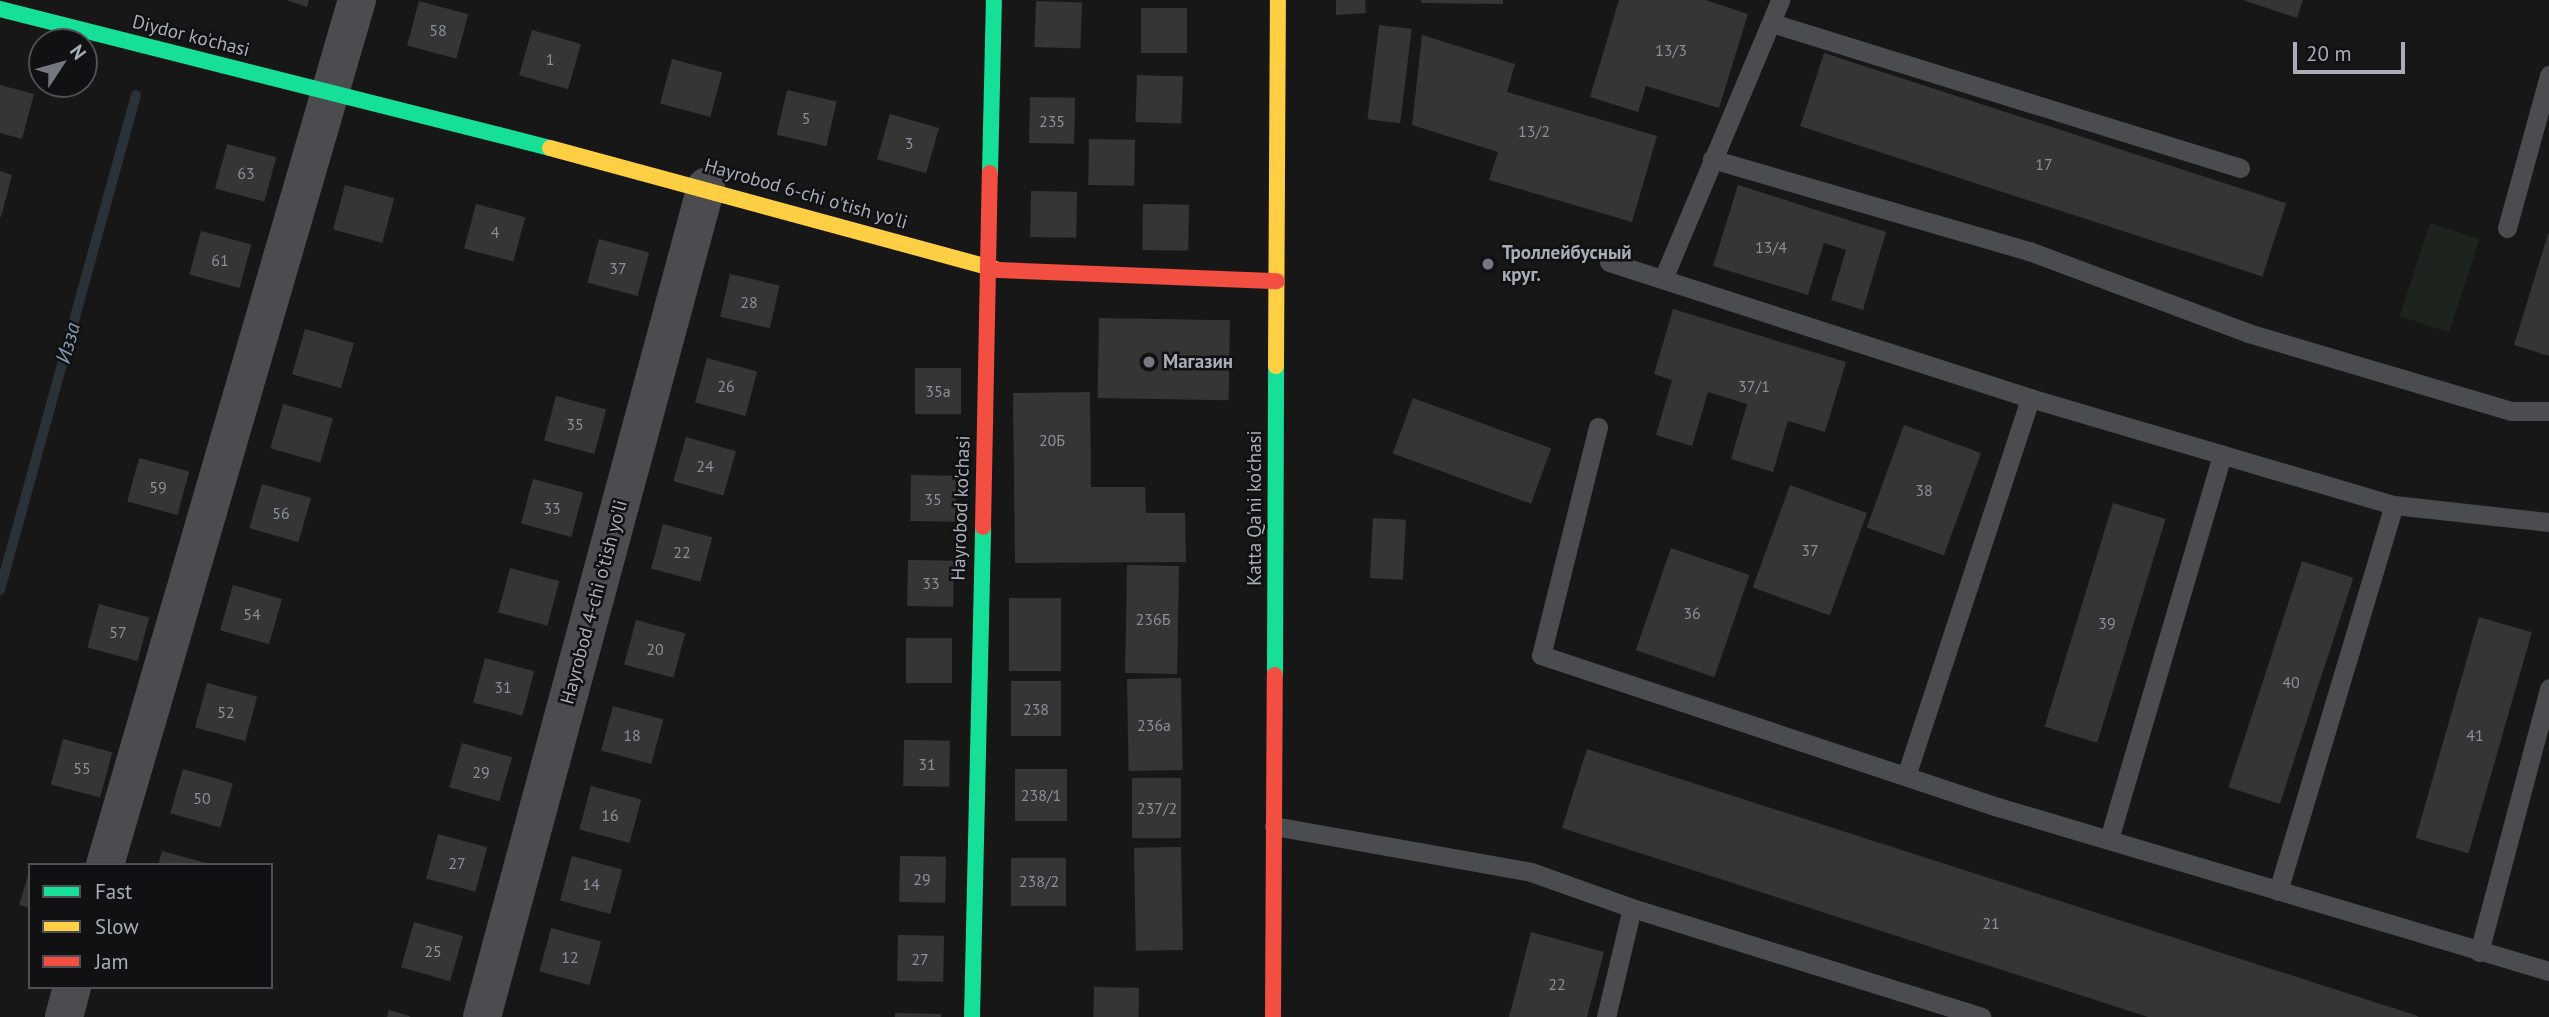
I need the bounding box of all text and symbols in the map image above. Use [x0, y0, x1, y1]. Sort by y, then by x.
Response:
street label: Diydor ko'chasi [130, 10, 252, 62]
house number: 58 [429, 20, 447, 40]
north arrow [28, 28, 98, 98]
scale bar [2297, 28, 2409, 72]
text: N [65, 40, 92, 64]
house number: 13/3 [1655, 40, 1687, 60]
text: 20 m [2306, 40, 2352, 67]
house number: 1 [546, 49, 554, 69]
house number: 5 [802, 108, 810, 128]
house number: 235 [1039, 111, 1065, 131]
house number: 13/2 [1518, 121, 1550, 141]
house number: 3 [905, 133, 913, 153]
street label: Hayrobod 6-chi o'tish yo'li [702, 154, 910, 234]
house number: 17 [2035, 154, 2053, 174]
house number: 63 [237, 163, 255, 183]
house number: 4 [491, 222, 499, 242]
house number: 13/4 [1755, 237, 1787, 257]
place label: Троллейбусный круг. [1502, 242, 1632, 286]
house number: 61 [211, 250, 229, 270]
marker: Троллейбусный круг. [1480, 256, 1496, 272]
house number: 37 [609, 258, 627, 278]
house number: 28 [740, 292, 758, 312]
water label: Изза [50, 320, 86, 366]
place label: Магазин [1163, 351, 1233, 373]
marker: Магазин [1141, 354, 1157, 370]
house number: 26 [717, 376, 735, 396]
house number: 37/1 [1738, 376, 1770, 396]
house number: 35a [925, 381, 951, 401]
house number: 35 [566, 414, 584, 434]
house number: 20Б [1039, 430, 1065, 450]
street label: Katta Qa'ni ko'chasi [1244, 430, 1266, 586]
street label: Hayrobod ko'chasi [947, 435, 975, 581]
house number: 24 [696, 456, 714, 476]
house number: 59 [149, 477, 167, 497]
house number: 38 [1915, 480, 1933, 500]
house number: 35 [924, 489, 942, 509]
street label: Hayrobod 4-chi o'tish yo'li [556, 497, 632, 707]
house number: 33 [543, 498, 561, 518]
house number: 56 [272, 503, 290, 523]
house number: 37 [1801, 540, 1819, 560]
house number: 22 [673, 542, 691, 562]
house number: 33 [922, 573, 940, 593]
house number: 36 [1683, 603, 1701, 623]
house number: 54 [243, 604, 261, 624]
house number: 236Б [1136, 609, 1170, 629]
house number: 39 [2098, 613, 2116, 633]
house number: 57 [109, 622, 127, 642]
house number: 20 [646, 639, 664, 659]
house number: 40 [2282, 672, 2300, 692]
house number: 31 [494, 677, 512, 697]
house number: 238 [1023, 699, 1049, 719]
house number: 52 [217, 702, 235, 722]
house number: 236a [1137, 715, 1171, 735]
house number: 18 [623, 725, 641, 745]
house number: 41 [2466, 725, 2484, 745]
house number: 31 [918, 754, 936, 774]
house number: 55 [73, 758, 91, 778]
house number: 29 [472, 762, 490, 782]
house number: 238/1 [1021, 785, 1061, 805]
house number: 50 [193, 788, 211, 808]
house number: 237/2 [1137, 798, 1177, 818]
house number: 16 [601, 805, 619, 825]
house number: 27 [448, 853, 466, 873]
legend [28, 863, 273, 989]
house number: 29 [913, 869, 931, 889]
house number: 238/2 [1019, 871, 1059, 891]
house number: 14 [582, 874, 600, 894]
text: Fast [95, 878, 132, 905]
text: Slow [95, 913, 139, 940]
house number: 21 [1982, 913, 2000, 933]
house number: 25 [424, 941, 442, 961]
house number: 12 [561, 947, 579, 967]
text: Jam [95, 948, 129, 975]
house number: 27 [911, 949, 929, 969]
house number: 22 [1548, 974, 1566, 994]

